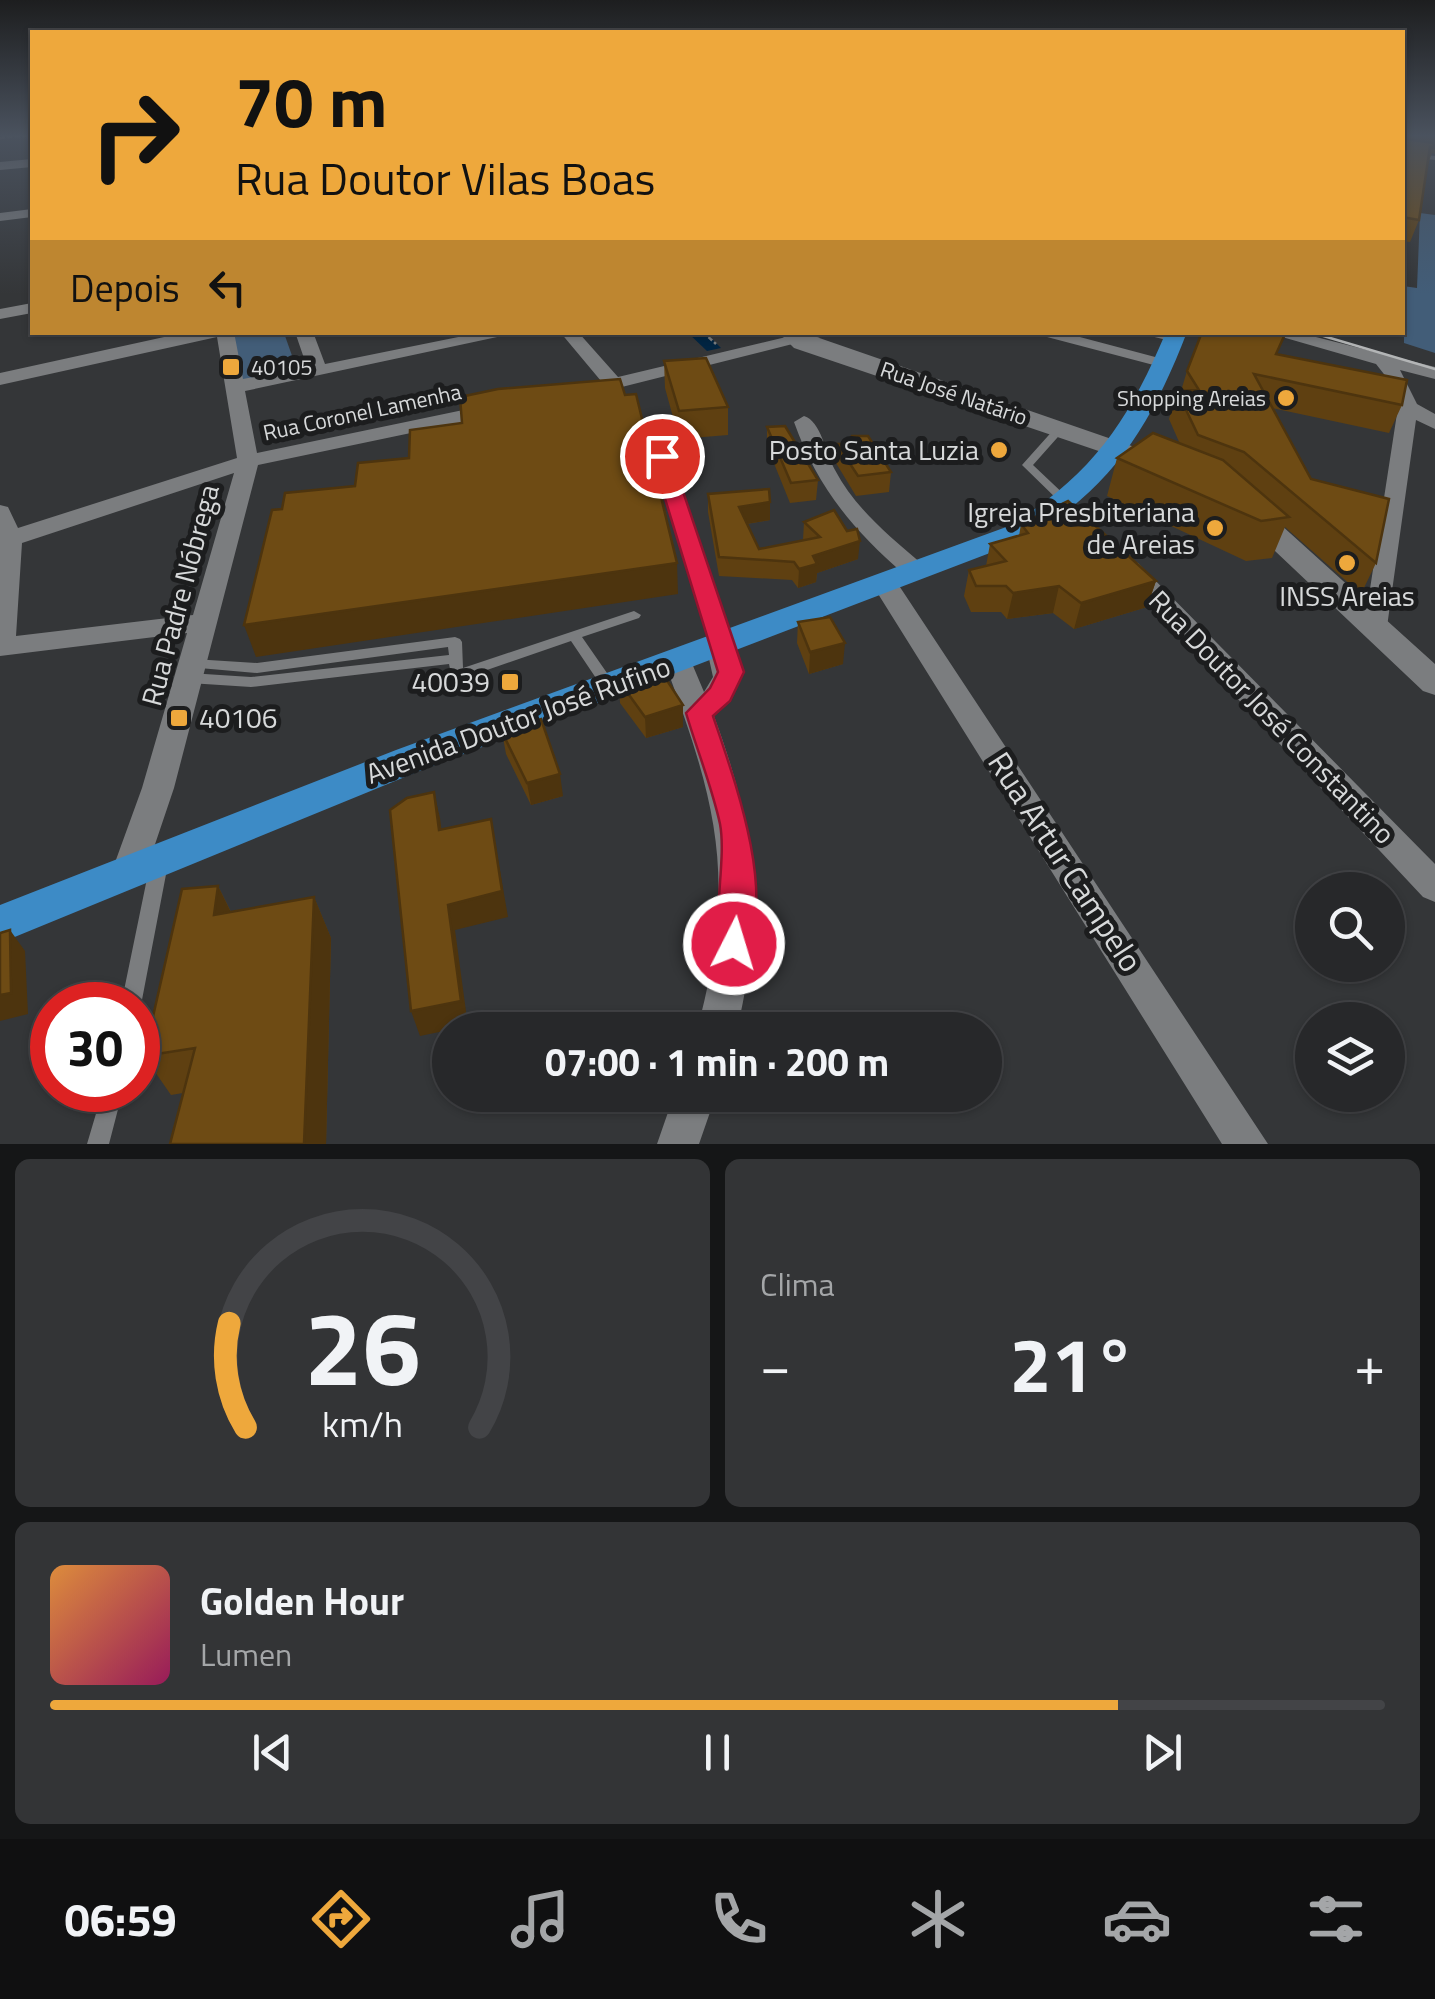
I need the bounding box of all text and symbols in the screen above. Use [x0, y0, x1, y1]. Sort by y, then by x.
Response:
text: 70 m [235, 48, 388, 154]
icon: right [70, 70, 200, 200]
text: Rua Doutor Vilas Boas [235, 144, 655, 212]
text: Depois [70, 259, 180, 317]
icon: left [200, 260, 255, 315]
place label: 40105 [251, 350, 313, 384]
street label: Rua José Natário [876, 352, 1032, 434]
marker: 40105 [220, 356, 242, 378]
street label: Rua Coronel Lamenha [260, 374, 464, 450]
place label: Shopping Areias [1117, 381, 1266, 415]
marker: Shopping Areias [1275, 387, 1297, 409]
pin [620, 414, 705, 499]
place label: Posto Santa Luzia [769, 428, 979, 471]
icon: arrive [635, 429, 690, 484]
marker: Posto Santa Luzia [988, 439, 1010, 461]
street label: Rua Padre Nóbrega [129, 479, 230, 710]
place label: Igreja Presbiteriana de Areias [967, 490, 1195, 565]
marker: Igreja Presbiteriana de Areias [1204, 517, 1226, 539]
marker: INSS Areias [1336, 552, 1358, 574]
place label: INSS Areias [1279, 574, 1415, 617]
street label: Rua Doutor José Constantino [1139, 580, 1406, 853]
street label: Avenida Doutor José Rufino [360, 644, 676, 795]
place label: 40039 [412, 660, 490, 703]
marker: 40039 [499, 671, 521, 693]
place label: 40106 [199, 696, 277, 739]
marker: 40106 [168, 707, 190, 729]
street label: Rua Artur Campelo [977, 742, 1155, 981]
map controls [1295, 872, 1405, 1112]
button: search [1295, 872, 1405, 982]
position arrow [682, 892, 786, 996]
speed limit sign: 30 [30, 982, 160, 1112]
button: layers [1295, 1002, 1405, 1112]
text: 07:00 · 1 min · 200 m [545, 1033, 889, 1091]
text: Clima [760, 1260, 835, 1308]
text: 26 [304, 1267, 421, 1425]
text: 21° [1009, 1307, 1136, 1421]
text: − [760, 1323, 791, 1406]
text: + [1354, 1323, 1385, 1406]
text: km/h [322, 1396, 403, 1451]
text: Golden Hour [200, 1572, 404, 1630]
text: Lumen [200, 1630, 292, 1678]
icon: previous [245, 1725, 300, 1780]
icon: pause [690, 1725, 745, 1780]
icon: next [1135, 1725, 1190, 1780]
icon: directions [306, 1884, 376, 1954]
icon: music [505, 1884, 575, 1954]
icon: phone [704, 1884, 774, 1954]
icon: climate [903, 1884, 973, 1954]
icon: car [1102, 1884, 1172, 1954]
icon: filters [1301, 1884, 1371, 1954]
text: 06:59 [64, 1885, 177, 1953]

